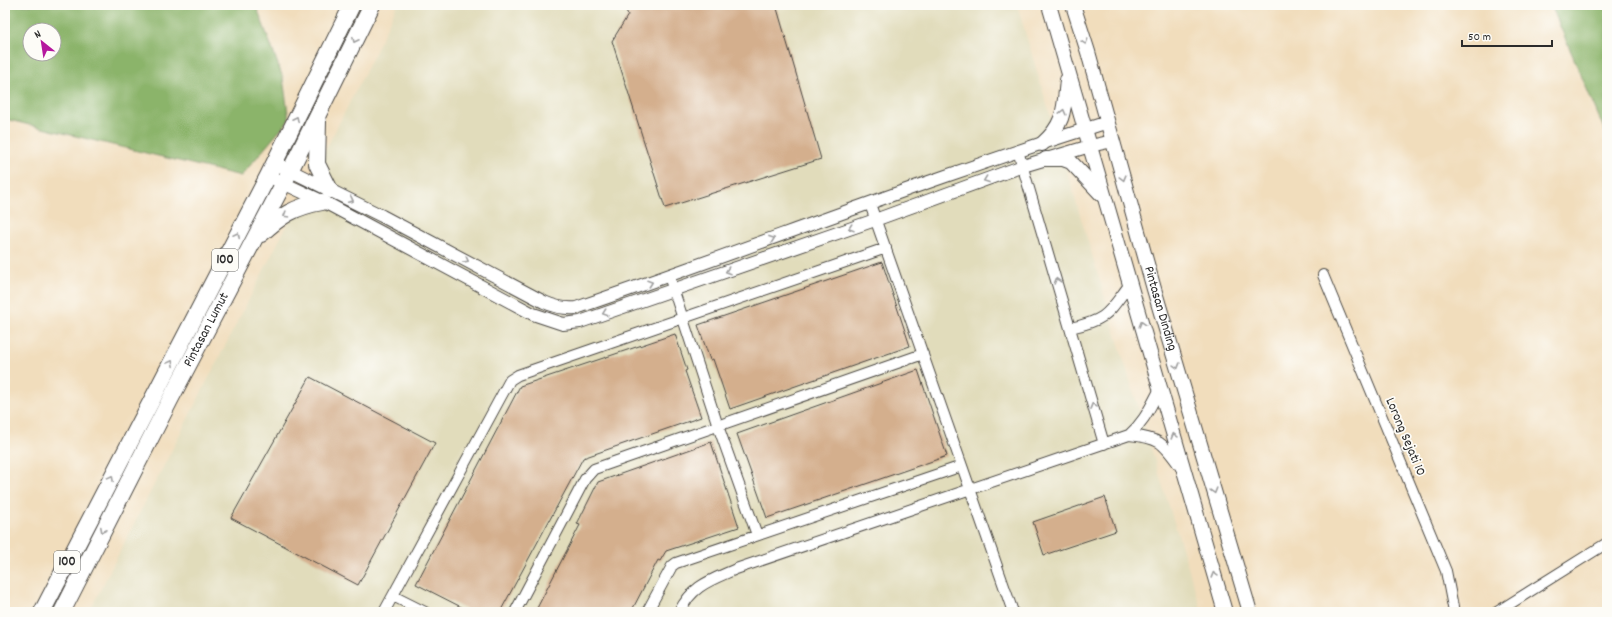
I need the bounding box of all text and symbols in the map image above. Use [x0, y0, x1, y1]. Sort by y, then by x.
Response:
north arrow [22, 22, 62, 62]
scale bar [1462, 22, 1552, 48]
text: N [32, 27, 45, 43]
text: 50 m [1468, 29, 1491, 46]
one-way arrow [352, 36, 360, 43]
one-way arrow [1080, 38, 1089, 45]
one-way arrow [1058, 109, 1067, 116]
one-way arrow [292, 116, 299, 124]
one-way arrow [1118, 174, 1127, 181]
one-way arrow [983, 175, 990, 183]
one-way arrow [346, 196, 354, 203]
one-way arrow [283, 210, 290, 217]
one-way arrow [847, 224, 854, 232]
one-way arrow [233, 232, 240, 239]
one-way arrow [769, 236, 776, 244]
road number: 100 [212, 249, 238, 271]
one-way arrow [462, 255, 469, 263]
street label: Pintasan Dinding [1138, 264, 1182, 353]
one-way arrow [724, 267, 731, 275]
one-way arrow [1053, 278, 1062, 285]
one-way arrow [646, 279, 653, 288]
street label: Pintasan Lumut [179, 289, 235, 371]
one-way arrow [601, 308, 608, 317]
one-way arrow [1138, 321, 1146, 328]
one-way arrow [167, 360, 174, 367]
one-way arrow [1172, 363, 1181, 370]
street label: Lorong Sejati 10 [1380, 395, 1430, 479]
one-way arrow [1089, 403, 1098, 410]
one-way arrow [1170, 433, 1179, 440]
one-way arrow [106, 475, 114, 483]
one-way arrow [1209, 487, 1218, 494]
one-way arrow [101, 526, 108, 533]
road number: 100 [54, 551, 80, 573]
one-way arrow [1210, 571, 1219, 578]

